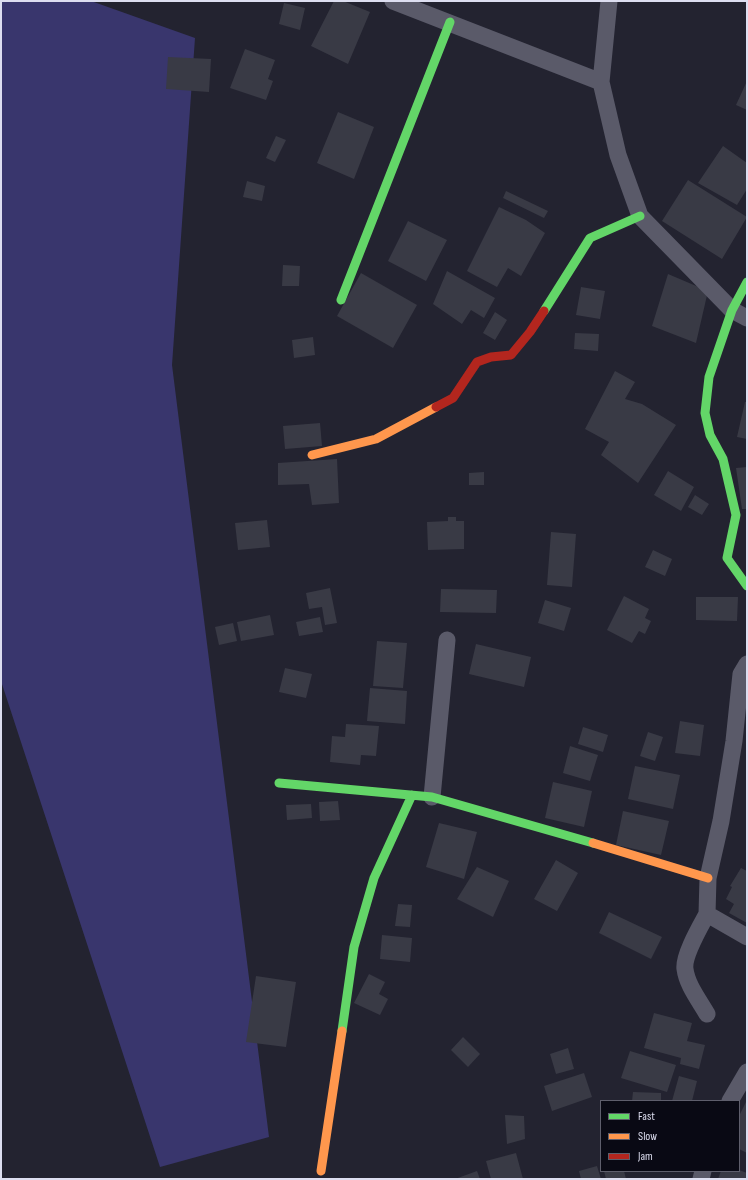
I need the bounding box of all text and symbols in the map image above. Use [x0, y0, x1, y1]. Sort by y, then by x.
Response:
legend [600, 1100, 740, 1172]
text: Fast [638, 1109, 655, 1124]
text: Slow [638, 1129, 657, 1144]
text: Jam [638, 1149, 653, 1164]

